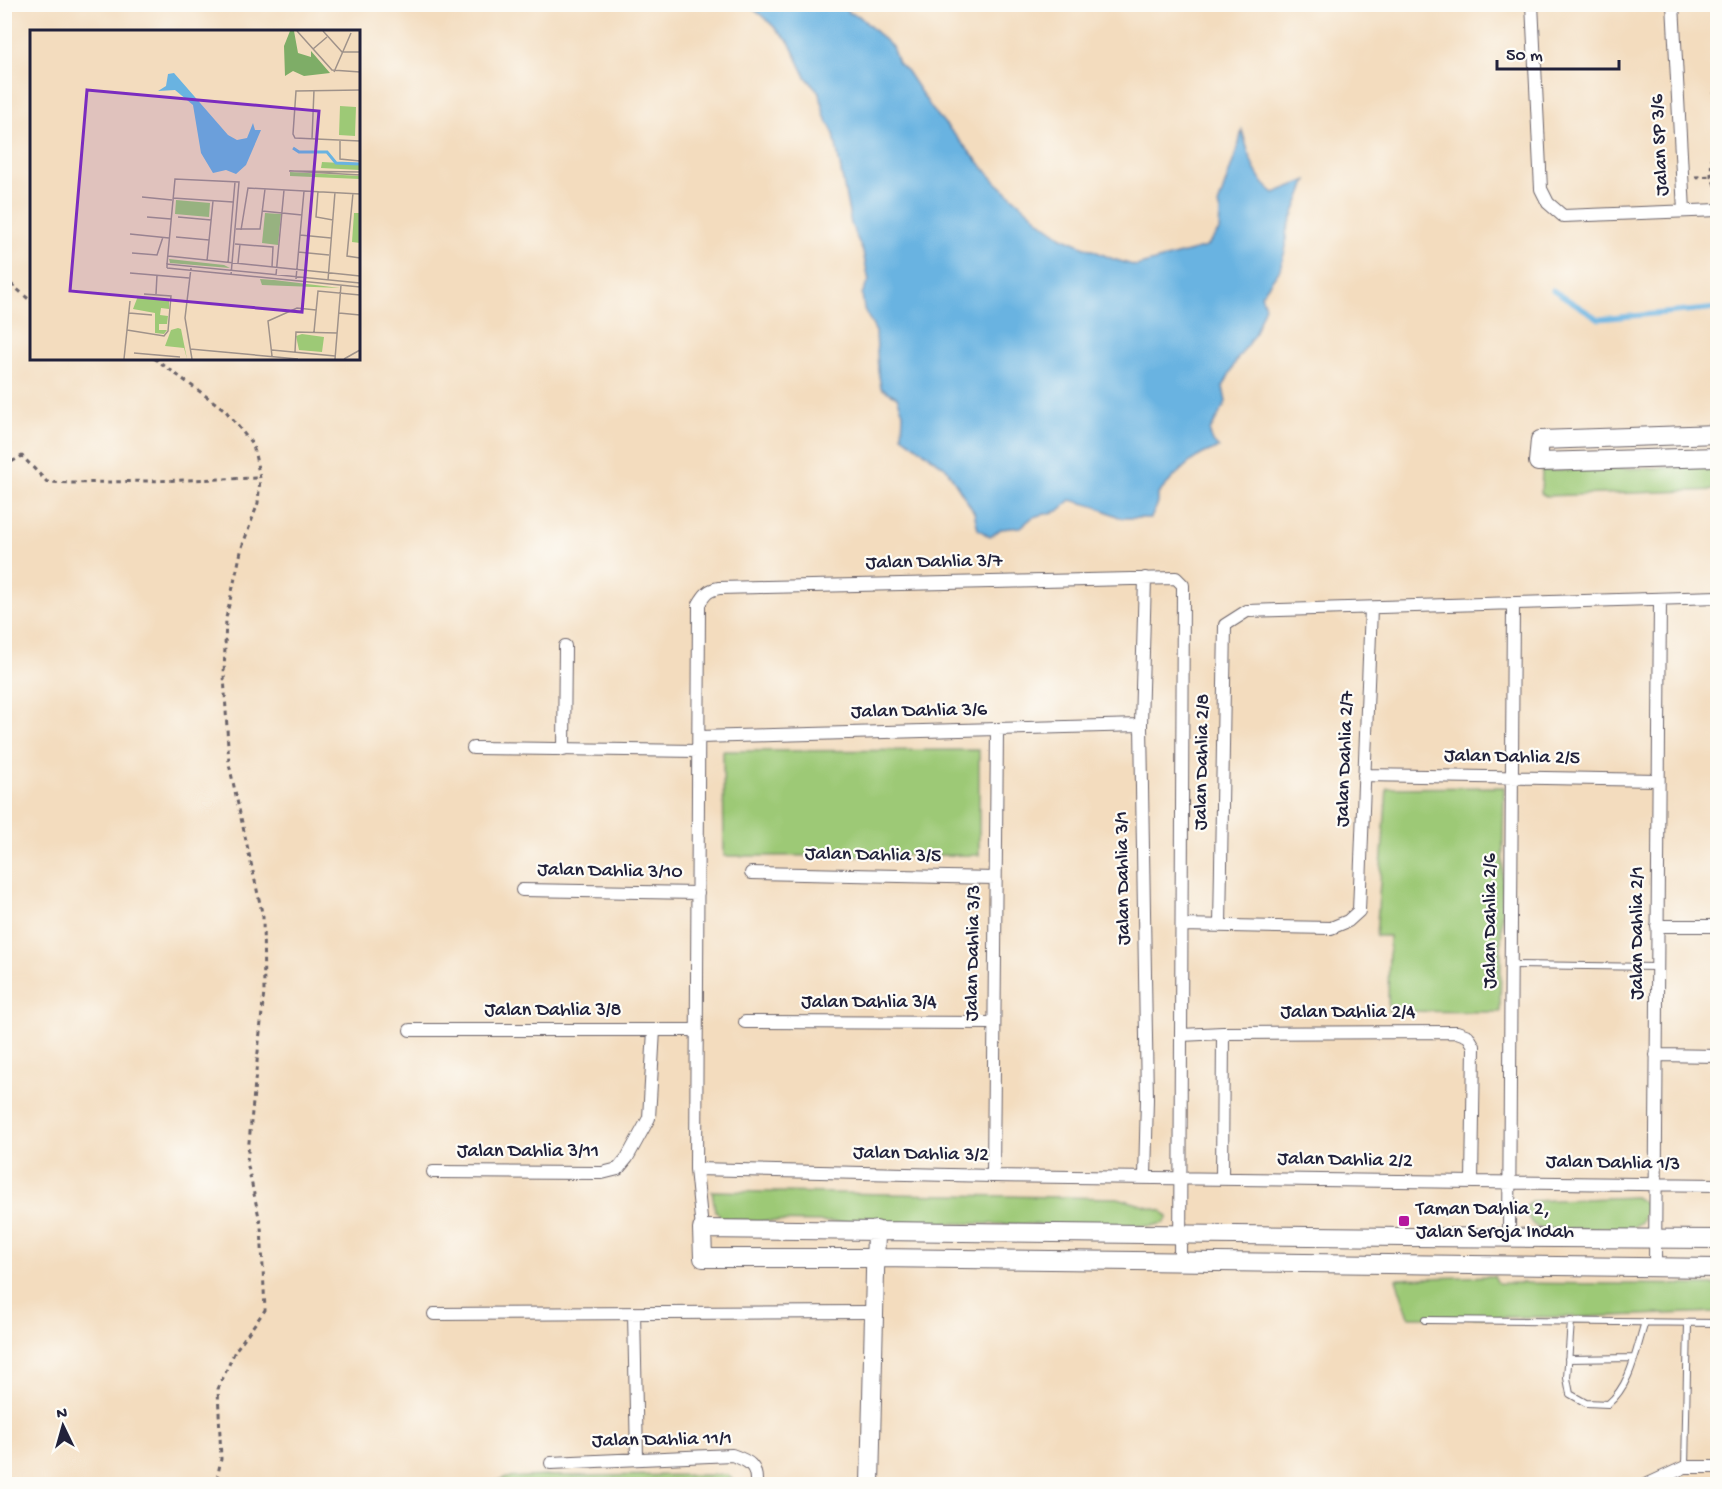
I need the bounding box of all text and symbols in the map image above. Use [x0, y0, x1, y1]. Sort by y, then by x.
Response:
inset map [30, 30, 360, 360]
scale bar [1497, 33, 1618, 71]
text: 50 m [1506, 46, 1543, 67]
street label: Jalan SP 3/6 [1647, 93, 1675, 196]
street label: Jalan Dahlia 3/7 [866, 550, 1003, 576]
street label: Jalan Dahlia 2/7 [1332, 690, 1360, 827]
street label: Jalan Dahlia 2/8 [1190, 694, 1216, 830]
street label: Jalan Dahlia 3/6 [851, 699, 988, 725]
street label: Jalan Dahlia 2/5 [1444, 745, 1580, 771]
street label: Jalan Dahlia 3/1 [1111, 811, 1137, 945]
street label: Jalan Dahlia 3/5 [804, 843, 942, 869]
street label: Jalan Dahlia 2/6 [1480, 852, 1503, 989]
street label: Jalan Dahlia 3/10 [537, 859, 683, 885]
street label: Jalan Dahlia 2/1 [1627, 866, 1650, 1000]
street label: Jalan Dahlia 3/3 [961, 885, 987, 1021]
street label: Jalan Dahlia 3/4 [801, 992, 937, 1015]
street label: Jalan Dahlia 3/8 [484, 1000, 622, 1023]
street label: Jalan Dahlia 2/4 [1281, 1002, 1416, 1025]
street label: Jalan Dahlia 3/11 [457, 1141, 599, 1164]
street label: Jalan Dahlia 3/2 [853, 1142, 989, 1168]
street label: Jalan Dahlia 2/2 [1277, 1148, 1413, 1174]
street label: Jalan Dahlia 1/3 [1546, 1151, 1680, 1177]
place label: Taman Dahlia 2, Jalan Seroja Indah [1415, 1199, 1574, 1245]
marker: Taman Dahlia 2, Jalan Seroja Indah [1397, 1214, 1411, 1228]
north arrow [33, 1396, 93, 1456]
text: N [56, 1405, 69, 1424]
street label: Jalan Dahlia 11/1 [592, 1428, 732, 1454]

